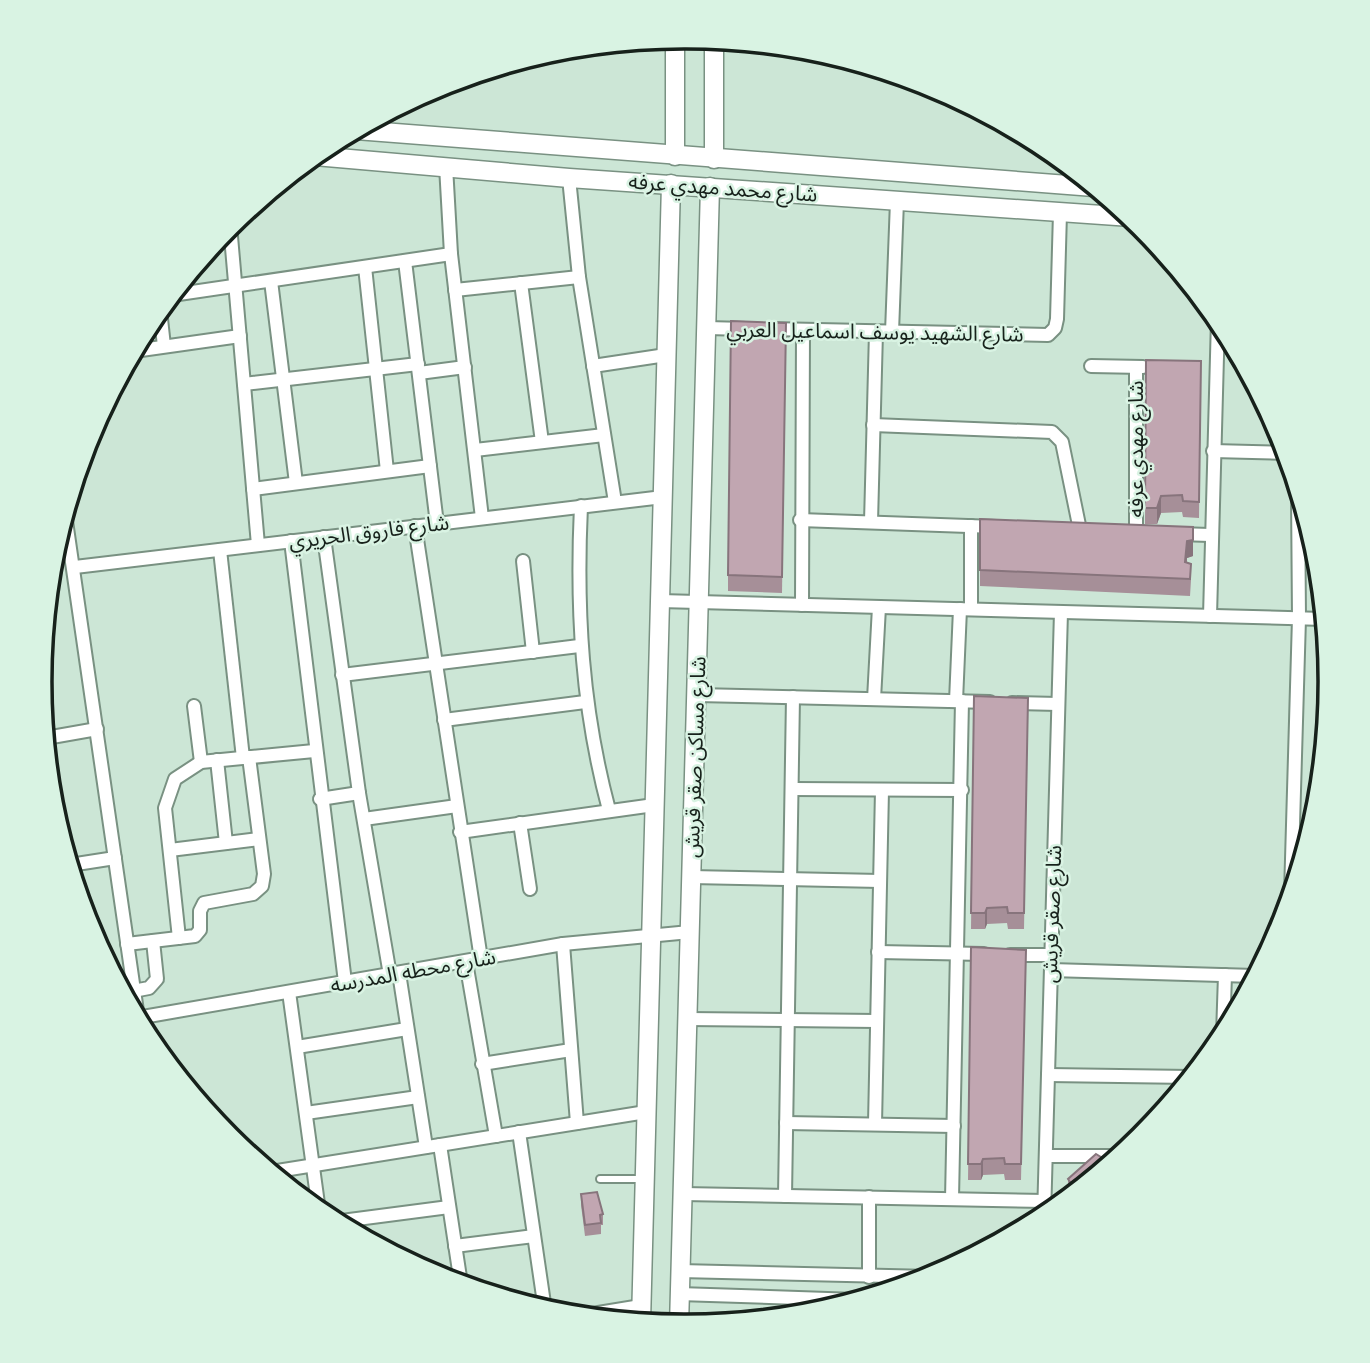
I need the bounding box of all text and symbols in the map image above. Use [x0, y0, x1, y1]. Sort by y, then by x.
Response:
street label: شارع محمد مهدي عرفه [627, 168, 818, 210]
street label: شارع الشهيد يوسف اسماعيل العربي [726, 316, 1024, 350]
street label: شارع مهدي عرفه [1123, 380, 1152, 518]
street label: شارع فاروق الحريري [287, 509, 451, 558]
street label: شارع مساكن صقر قريش [678, 656, 714, 858]
street label: شارع صقر قريش [1037, 845, 1069, 984]
street label: شارع محطه المدرسه [328, 944, 498, 1000]

